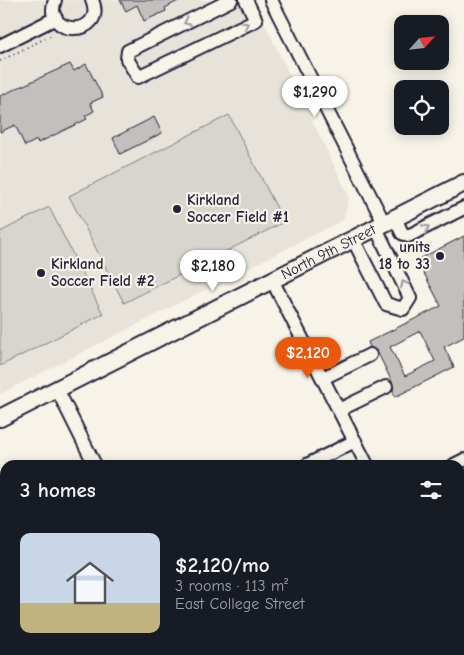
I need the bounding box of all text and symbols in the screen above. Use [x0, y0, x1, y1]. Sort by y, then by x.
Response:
one-way arrow [183, 15, 192, 26]
north arrow [394, 15, 449, 70]
map controls [394, 15, 449, 135]
one-way arrow [240, 21, 249, 31]
pin: $1,290 [274, 76, 356, 118]
button: locate [394, 80, 449, 135]
text: $1,290 [293, 83, 337, 101]
place label: Kirkland Soccer Field #1 [187, 191, 289, 226]
marker: Kirkland Soccer Field #1 [171, 203, 183, 215]
street label: North 9th Street [278, 220, 379, 283]
one-way arrow [421, 224, 430, 234]
place label: units 18 to 33 [379, 238, 430, 273]
pin: $2,180 [172, 250, 254, 292]
marker: units 18 to 33 [434, 250, 446, 262]
place label: Kirkland Soccer Field #2 [51, 255, 154, 290]
text: $2,180 [191, 257, 235, 275]
marker: Kirkland Soccer Field #2 [35, 267, 47, 279]
one-way arrow [400, 281, 410, 290]
pin: $2,120 [267, 336, 349, 379]
text: $2,120 [286, 344, 330, 362]
icon: filters [417, 476, 445, 504]
text: 3 homes [20, 478, 96, 502]
icon: home [60, 553, 120, 613]
text: $2,120/mo [175, 553, 270, 577]
text: 3 rooms · 113 m² [175, 577, 288, 595]
text: East College Street [175, 595, 305, 613]

